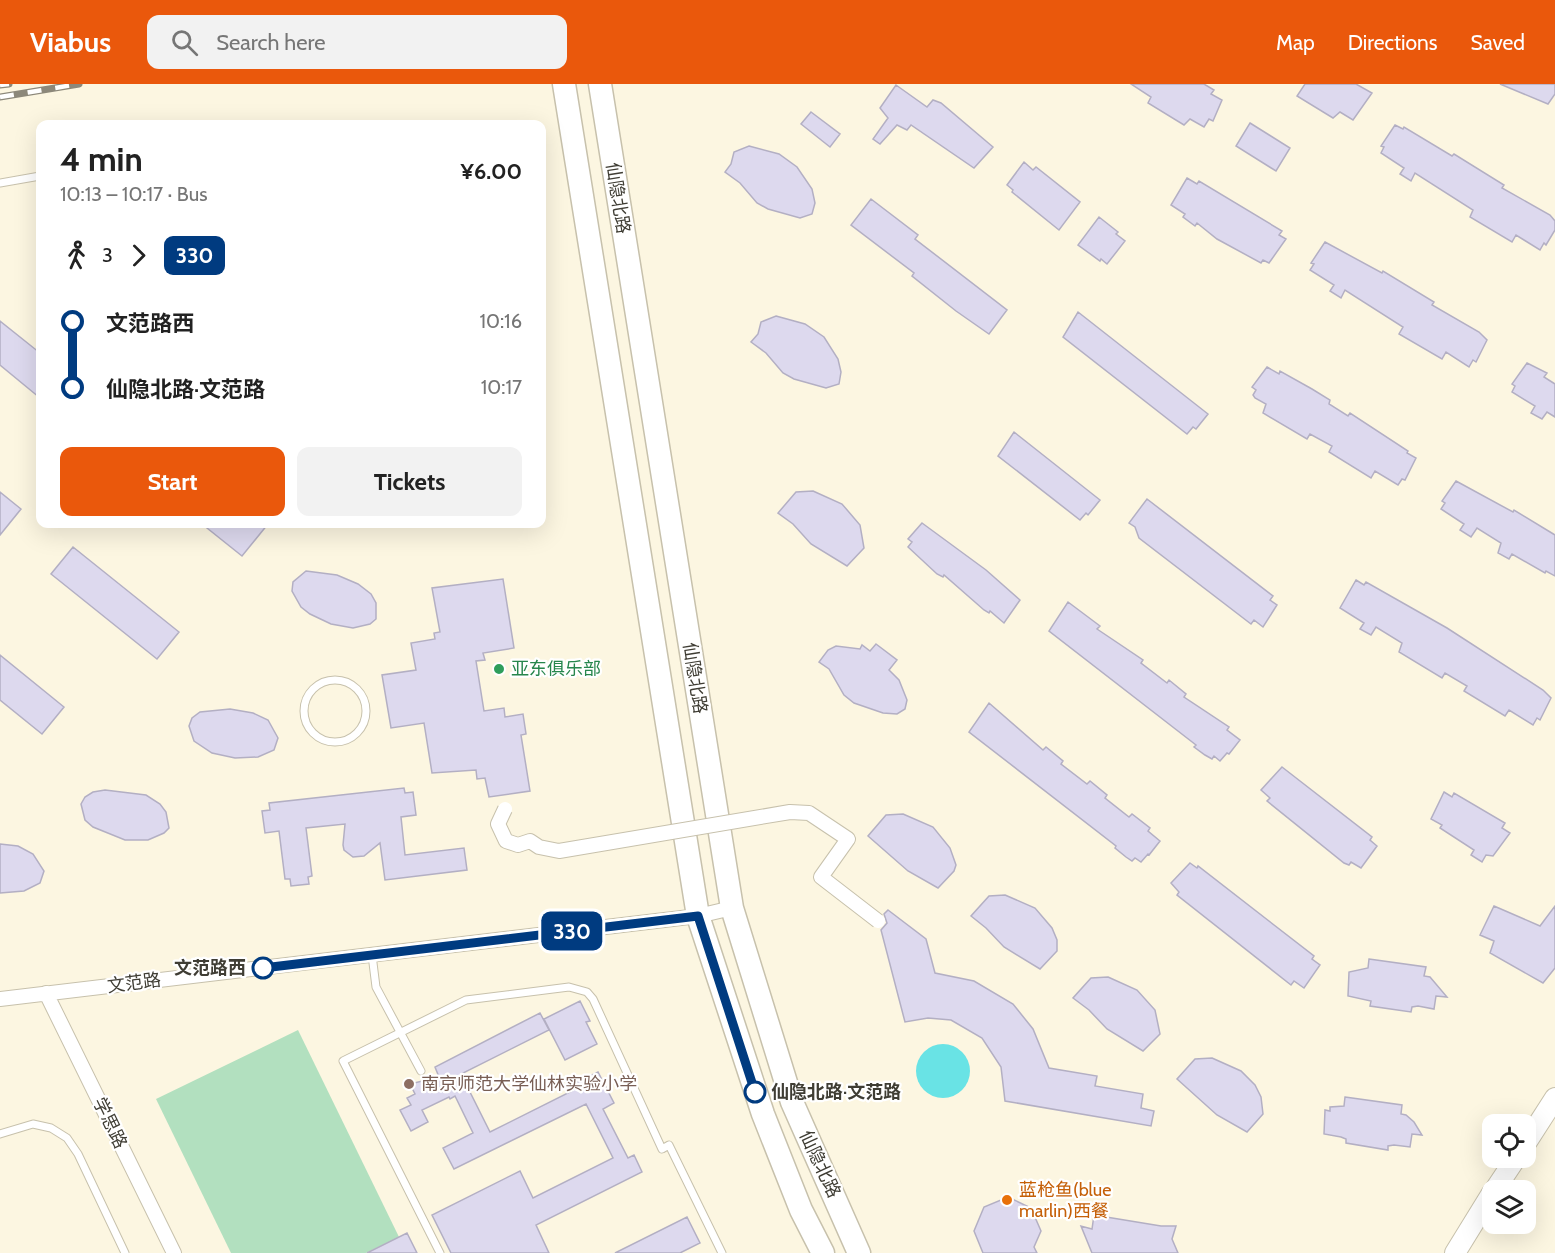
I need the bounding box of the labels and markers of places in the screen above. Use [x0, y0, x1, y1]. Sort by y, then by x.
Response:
place label: 亚东俱乐部 [511, 658, 601, 680]
marker: 亚东俱乐部 [492, 662, 506, 676]
place label: 文范路西 [174, 957, 246, 979]
marker: 文范路西 [252, 957, 274, 979]
place label: 南京师范大学仙林实验小学 [421, 1073, 637, 1095]
marker: 南京师范大学仙林实验小学 [402, 1077, 416, 1091]
marker: 仙隐北路·文范路 [744, 1081, 766, 1103]
place label: 仙隐北路·文范路 [771, 1081, 901, 1103]
place label: 蓝枪鱼(blue marlin)西餐 [1019, 1179, 1112, 1222]
marker: 蓝枪鱼(blue marlin)西餐 [1000, 1193, 1014, 1207]

